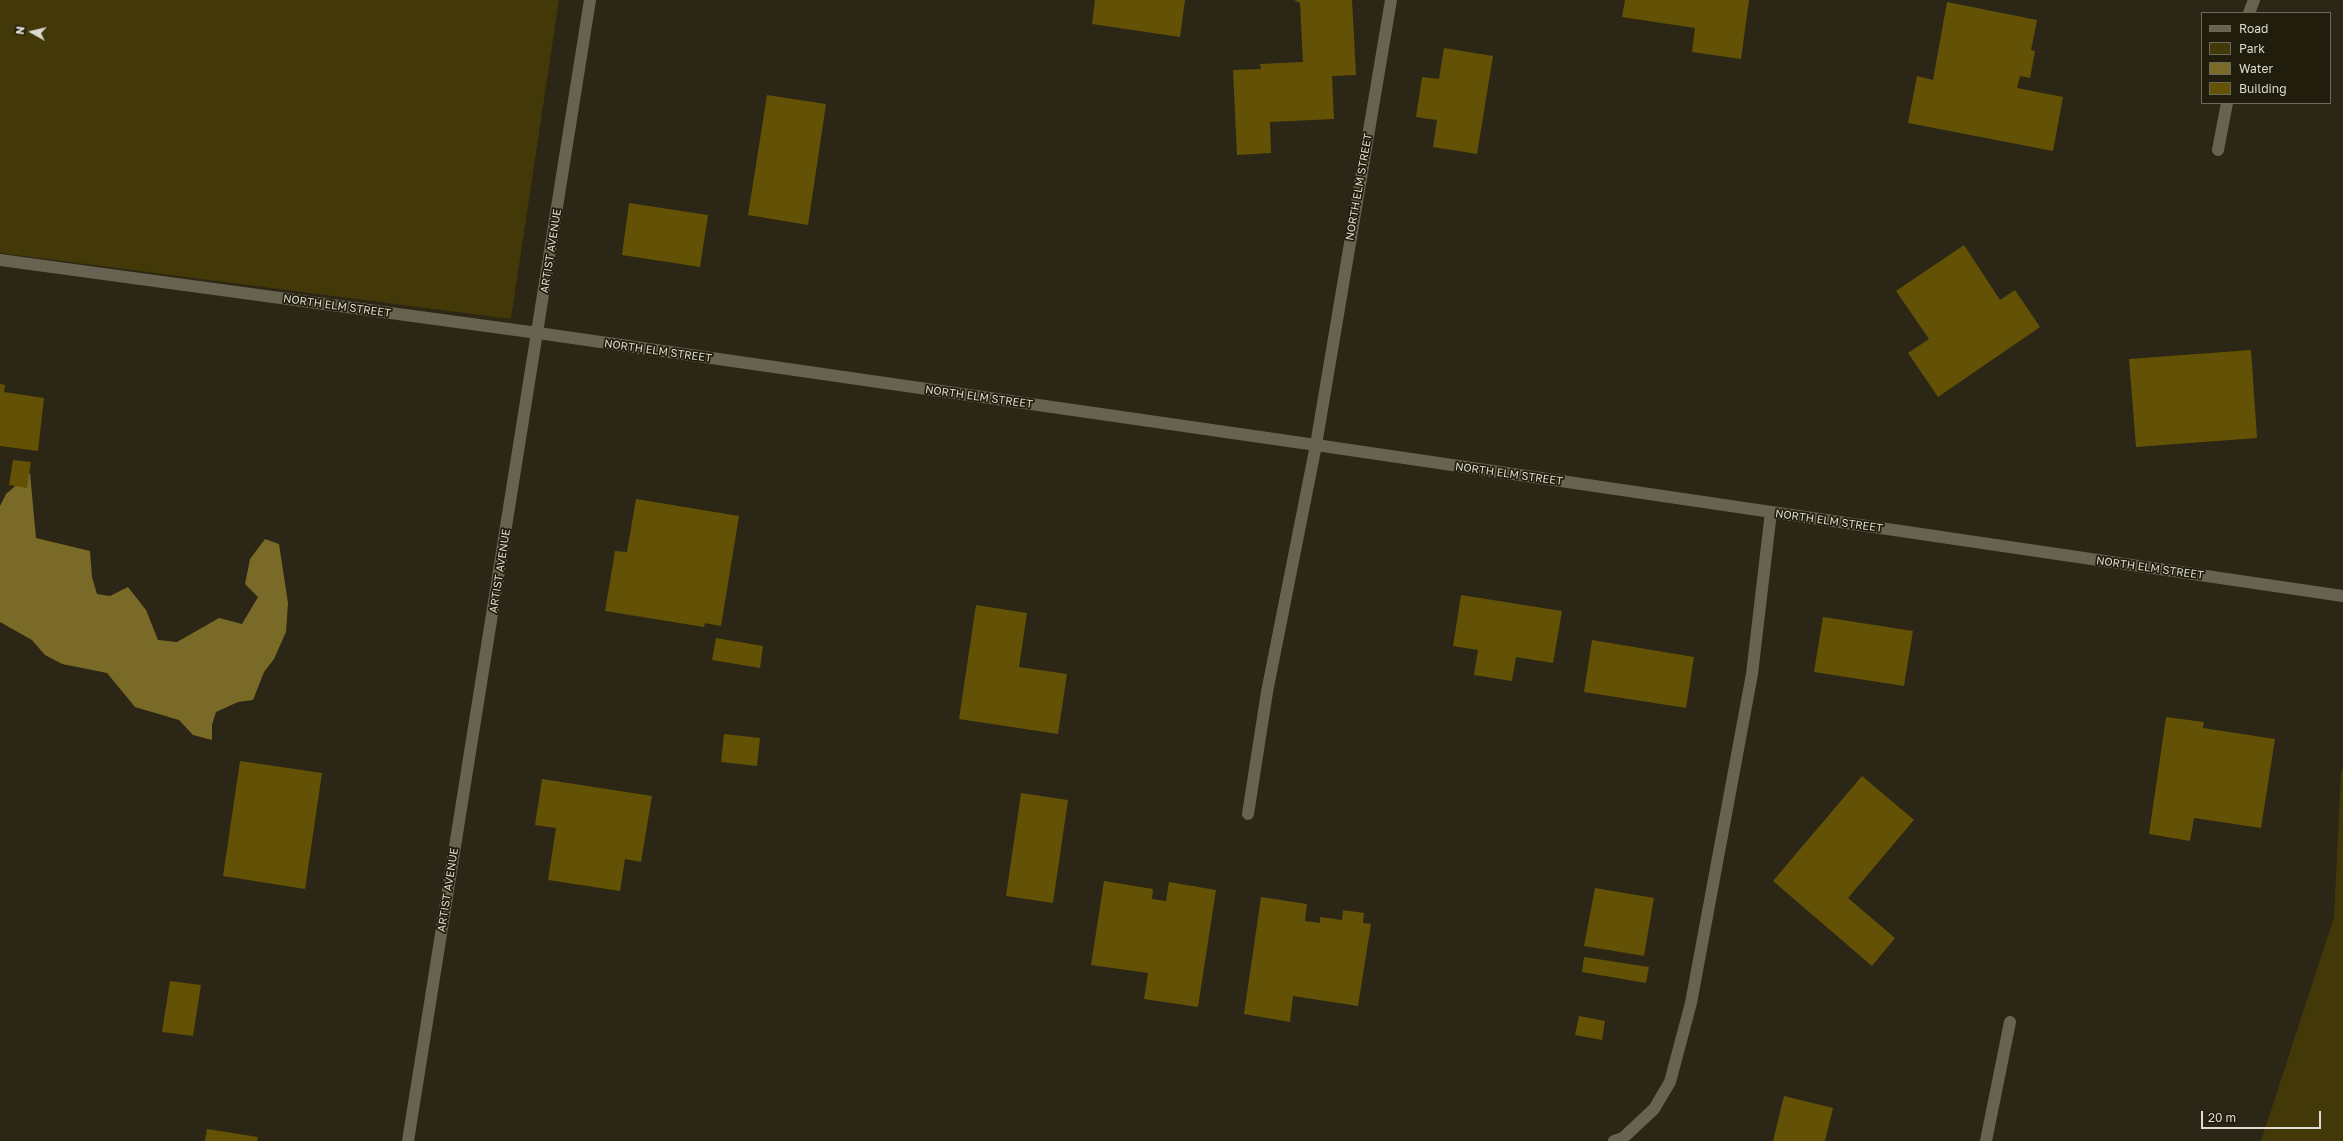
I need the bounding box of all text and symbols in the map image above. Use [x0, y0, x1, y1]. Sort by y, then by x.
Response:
north arrow [12, 12, 52, 52]
legend [2201, 12, 2331, 104]
text: Road [2239, 21, 2268, 36]
text: N [13, 25, 27, 35]
text: Park [2239, 41, 2265, 56]
text: Water [2239, 61, 2273, 76]
text: Building [2239, 81, 2287, 96]
street label: NORTH ELM STREET [1343, 132, 1375, 242]
street label: ARTIST AVENUE [538, 208, 564, 294]
street label: NORTH ELM STREET [282, 292, 392, 320]
street label: NORTH ELM STREET [603, 337, 713, 365]
street label: NORTH ELM STREET [924, 383, 1034, 411]
street label: NORTH ELM STREET [1454, 460, 1564, 488]
street label: NORTH ELM STREET [1774, 507, 1884, 535]
street label: ARTIST AVENUE [487, 528, 513, 614]
street label: NORTH ELM STREET [2095, 554, 2205, 582]
street label: ARTIST AVENUE [435, 847, 461, 933]
scale bar [2203, 1103, 2323, 1129]
text: 20 m [2208, 1110, 2236, 1125]

